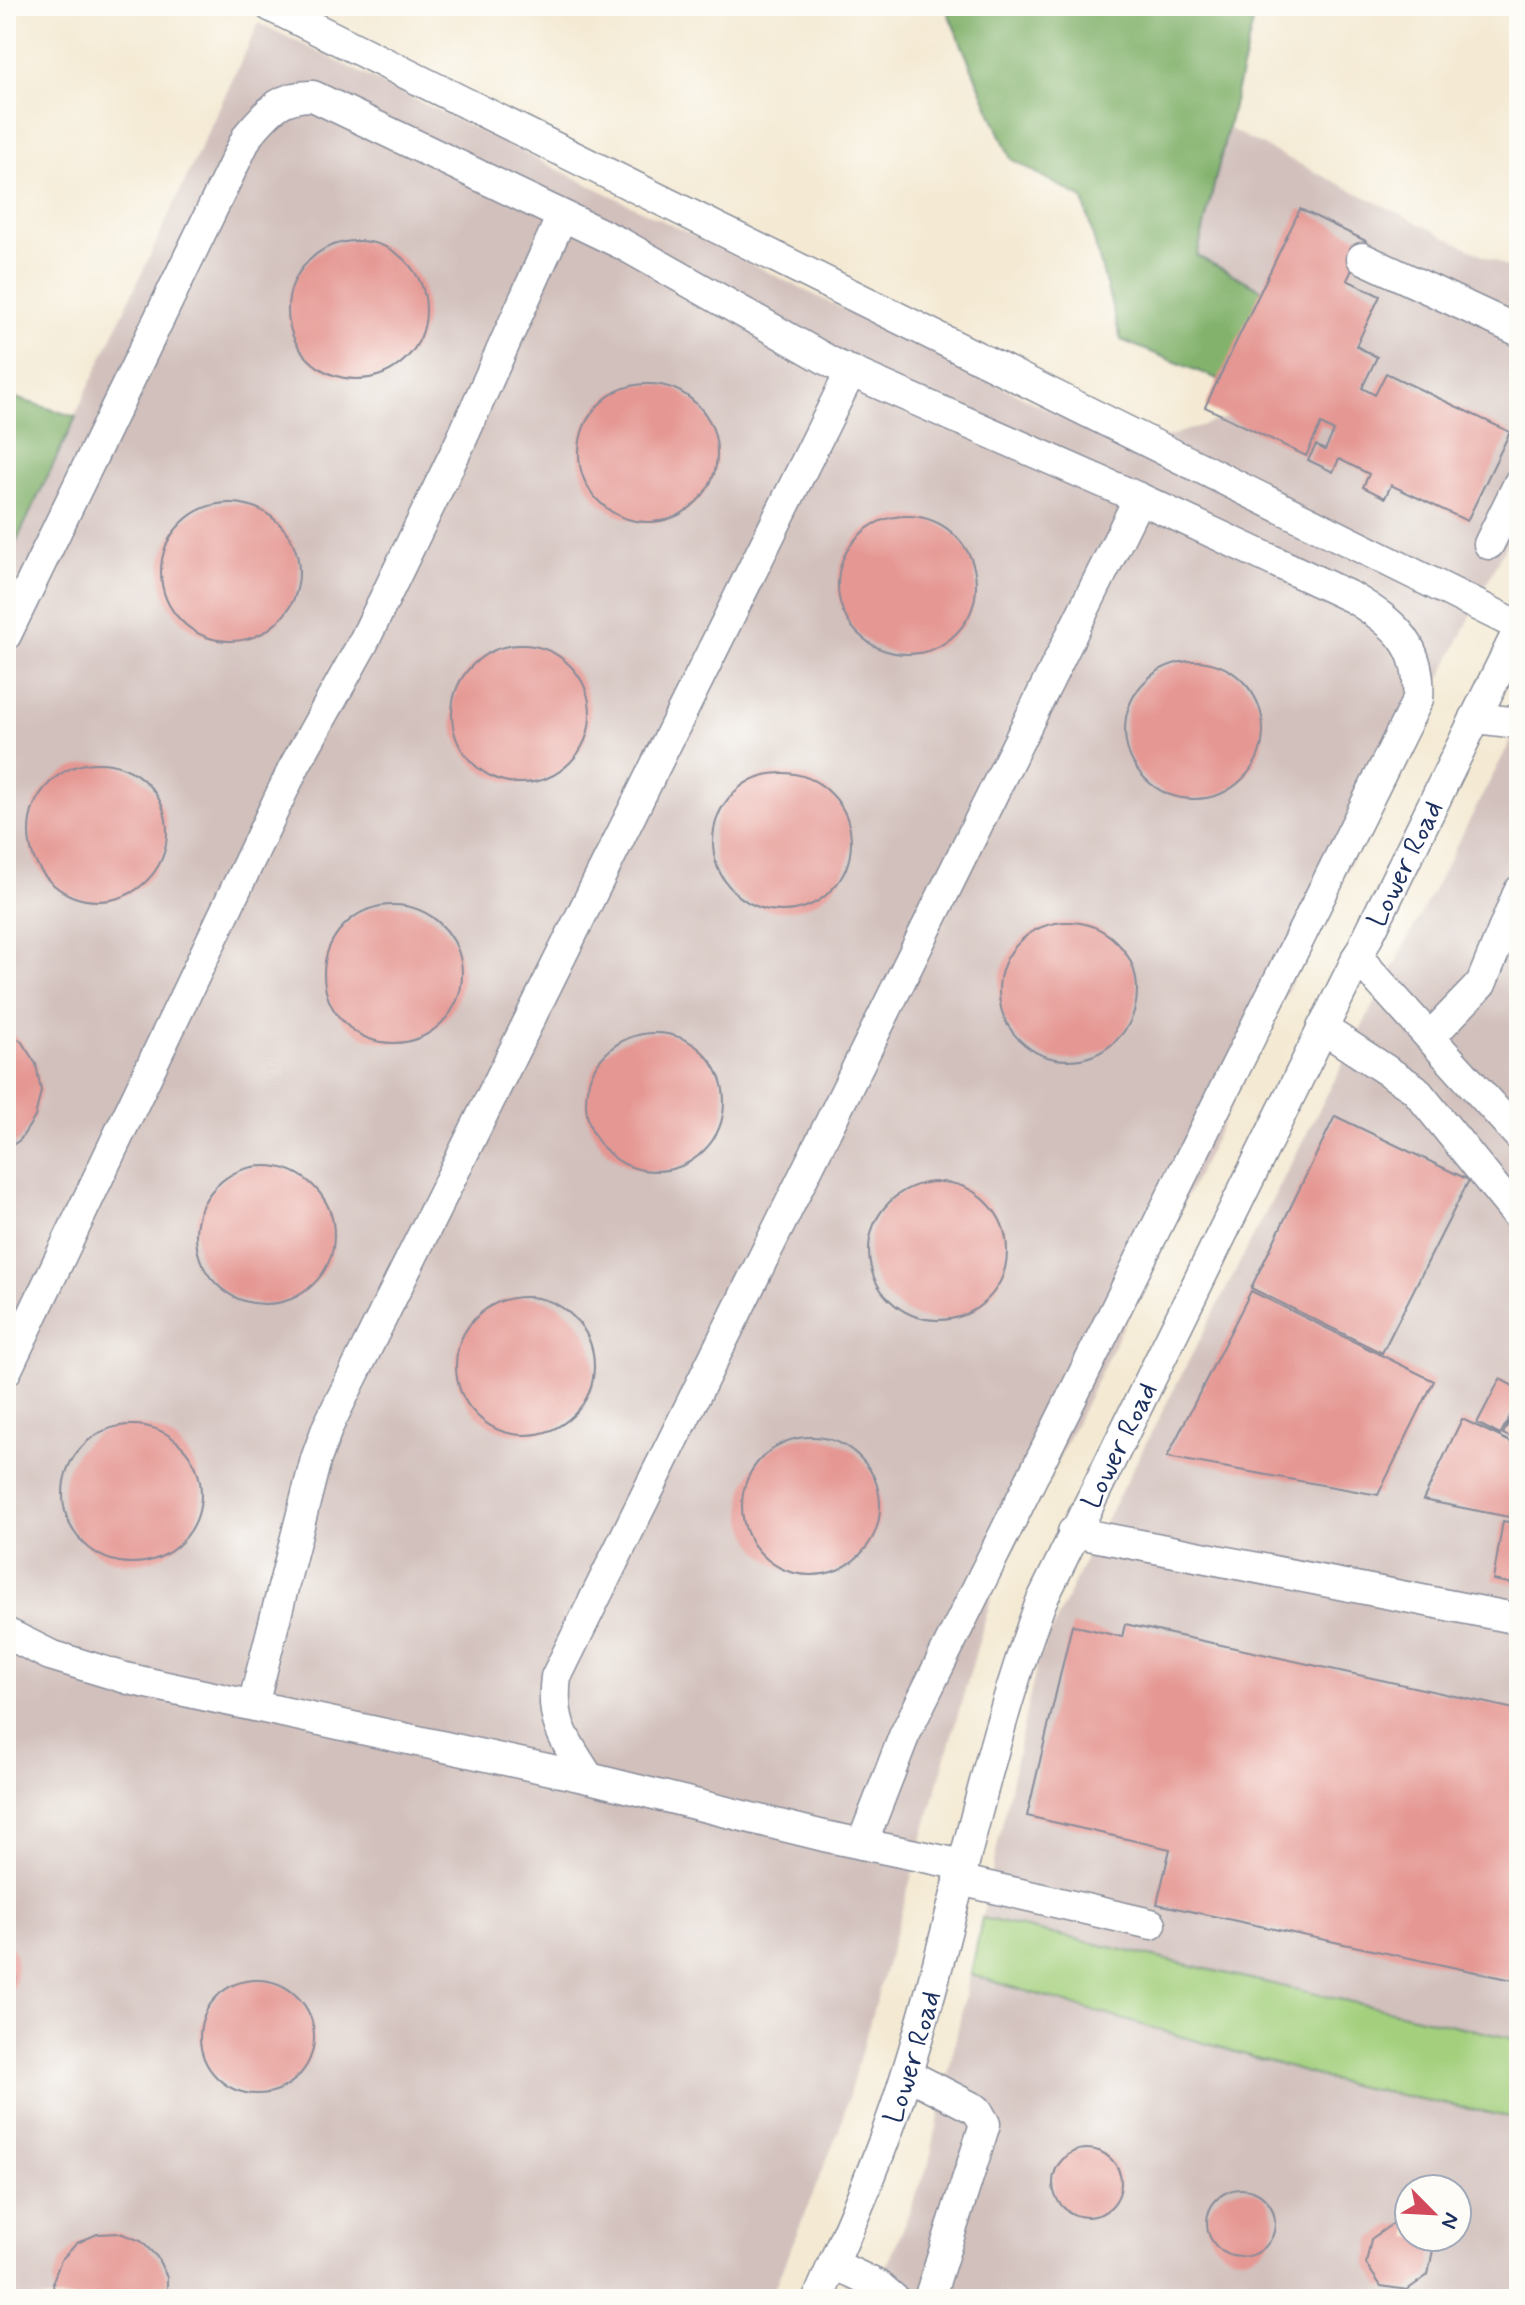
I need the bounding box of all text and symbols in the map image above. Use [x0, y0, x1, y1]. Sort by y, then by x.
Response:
street label: Lower Road [1359, 795, 1453, 934]
street label: Lower Road [1074, 1377, 1167, 1515]
street label: Lower Road [876, 1987, 951, 2128]
north arrow [1393, 2173, 1473, 2253]
text: N [1434, 2208, 1465, 2233]

